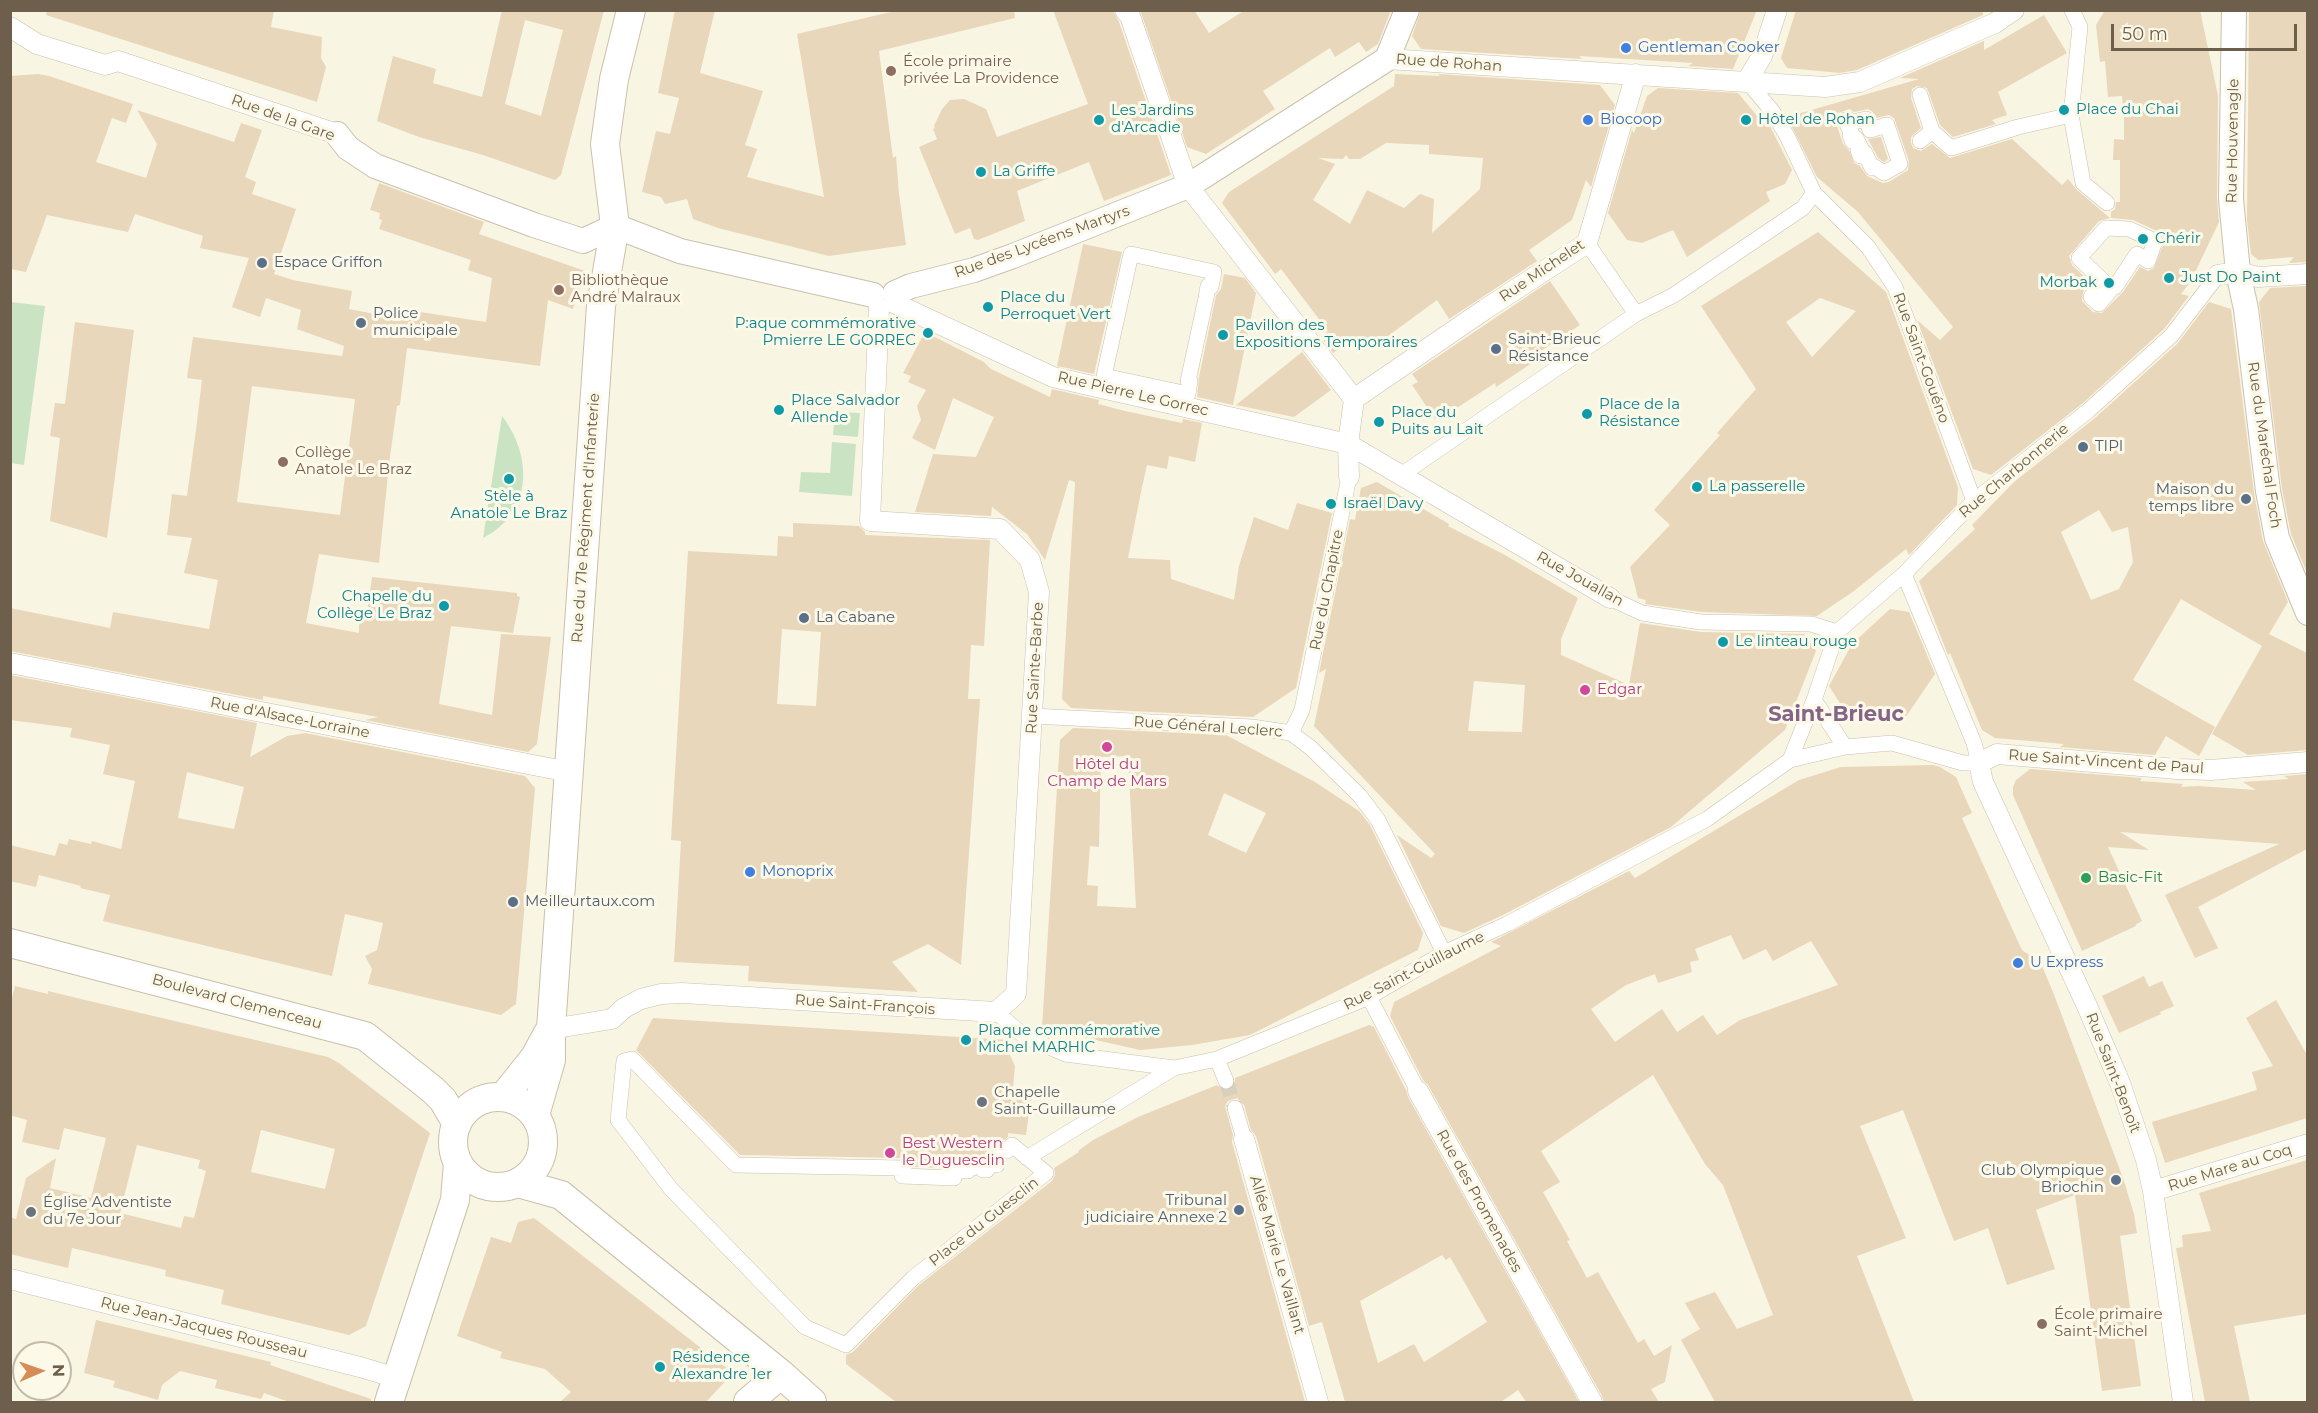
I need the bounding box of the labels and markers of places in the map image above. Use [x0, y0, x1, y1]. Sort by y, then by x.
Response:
place label: Gentleman Cooker [1638, 39, 1780, 57]
marker: Gentleman Cooker [1619, 41, 1633, 55]
place label: École primaire privée La Providence [903, 53, 1059, 88]
marker: École primaire privée La Providence [884, 64, 898, 78]
place label: Place du Chai [2076, 101, 2179, 119]
place label: Les Jardins d'Arcadie [1111, 102, 1194, 137]
marker: Place du Chai [2057, 103, 2071, 117]
place label: Biocoop [1600, 111, 1662, 129]
place label: Hôtel de Rohan [1758, 111, 1875, 129]
marker: Les Jardins d'Arcadie [1092, 113, 1106, 127]
marker: Biocoop [1581, 113, 1595, 127]
marker: Hôtel de Rohan [1739, 113, 1753, 127]
place label: La Griffe [993, 163, 1055, 181]
marker: La Griffe [974, 165, 988, 179]
place label: Chérir [2155, 230, 2201, 248]
marker: Chérir [2136, 232, 2150, 246]
place label: Espace Griffon [274, 254, 383, 272]
marker: Espace Griffon [255, 256, 269, 270]
place label: Just Do Paint [2181, 269, 2281, 287]
marker: Just Do Paint [2162, 271, 2176, 285]
place label: Bibliothèque André Malraux [571, 272, 680, 307]
place label: Morbak [2039, 274, 2097, 292]
marker: Morbak [2102, 276, 2116, 290]
marker: Bibliothèque André Malraux [552, 283, 566, 297]
place label: Place du Perroquet Vert [1000, 289, 1111, 324]
marker: Place du Perroquet Vert [981, 300, 995, 314]
place label: Police municipale [373, 305, 458, 340]
place label: P:aque commémorative Pmierre LE GORREC [735, 315, 916, 350]
marker: Police municipale [354, 316, 368, 330]
place label: Pavillon des Expositions Temporaires [1235, 317, 1417, 352]
marker: P:aque commémorative Pmierre LE GORREC [921, 326, 935, 340]
marker: Pavillon des Expositions Temporaires [1216, 328, 1230, 342]
place label: Saint-Brieuc Résistance [1508, 331, 1601, 366]
marker: Saint-Brieuc Résistance [1489, 342, 1503, 356]
place label: Place Salvador Allende [791, 392, 900, 427]
place label: Place de la Résistance [1599, 396, 1680, 431]
marker: Place Salvador Allende [772, 403, 786, 417]
place label: Place du Puits au Lait [1391, 404, 1484, 439]
marker: Place de la Résistance [1580, 407, 1594, 421]
marker: Place du Puits au Lait [1372, 415, 1386, 429]
place label: TIPI [2095, 438, 2123, 456]
marker: TIPI [2076, 440, 2090, 454]
place label: Collège Anatole Le Braz [295, 444, 412, 479]
marker: Collège Anatole Le Braz [276, 455, 290, 469]
marker: Stèle à Anatole Le Braz [502, 472, 516, 486]
place label: La passerelle [1709, 478, 1805, 496]
marker: La passerelle [1690, 480, 1704, 494]
place label: Maison du temps libre [2149, 481, 2234, 516]
place label: Stèle à Anatole Le Braz [451, 488, 567, 523]
marker: Maison du temps libre [2239, 492, 2253, 506]
place label: Israël Davy [1343, 495, 1423, 513]
marker: Israël Davy [1324, 497, 1338, 511]
place label: Chapelle du Collège Le Braz [317, 588, 432, 623]
marker: Chapelle du Collège Le Braz [437, 599, 451, 613]
place label: La Cabane [816, 609, 895, 627]
marker: La Cabane [797, 611, 811, 625]
place label: Le linteau rouge [1735, 633, 1857, 651]
marker: Le linteau rouge [1716, 635, 1730, 649]
place label: Edgar [1597, 681, 1642, 699]
marker: Edgar [1578, 683, 1592, 697]
marker: Hôtel du Champ de Mars [1100, 740, 1114, 754]
place label: Hôtel du Champ de Mars [1047, 756, 1167, 791]
place label: Monoprix [762, 863, 833, 881]
marker: Monoprix [743, 865, 757, 879]
place label: Basic-Fit [2098, 869, 2163, 887]
marker: Basic-Fit [2079, 871, 2093, 885]
place label: Meilleurtaux.com [525, 893, 655, 911]
marker: Meilleurtaux.com [506, 895, 520, 909]
place label: U Express [2030, 954, 2103, 972]
marker: U Express [2011, 956, 2025, 970]
place label: Plaque commémorative Michel MARHIC [978, 1022, 1160, 1057]
marker: Plaque commémorative Michel MARHIC [959, 1033, 973, 1047]
place label: Chapelle Saint-Guillaume [994, 1084, 1116, 1119]
marker: Chapelle Saint-Guillaume [975, 1095, 989, 1109]
place label: Best Western le Duguesclin [902, 1135, 1005, 1170]
marker: Best Western le Duguesclin [883, 1146, 897, 1160]
place label: Club Olympique Briochin [1981, 1162, 2104, 1197]
marker: Club Olympique Briochin [2109, 1173, 2123, 1187]
place label: Tribunal judiciaire Annexe 2 [1085, 1192, 1227, 1227]
place label: Église Adventiste du 7e Jour [43, 1194, 172, 1229]
marker: Tribunal judiciaire Annexe 2 [1232, 1203, 1246, 1217]
marker: Église Adventiste du 7e Jour [24, 1205, 38, 1219]
place label: École primaire Saint-Michel [2054, 1306, 2162, 1341]
marker: École primaire Saint-Michel [2035, 1317, 2049, 1331]
place label: Résidence Alexandre 1er [672, 1349, 772, 1384]
marker: Résidence Alexandre 1er [653, 1360, 667, 1374]

